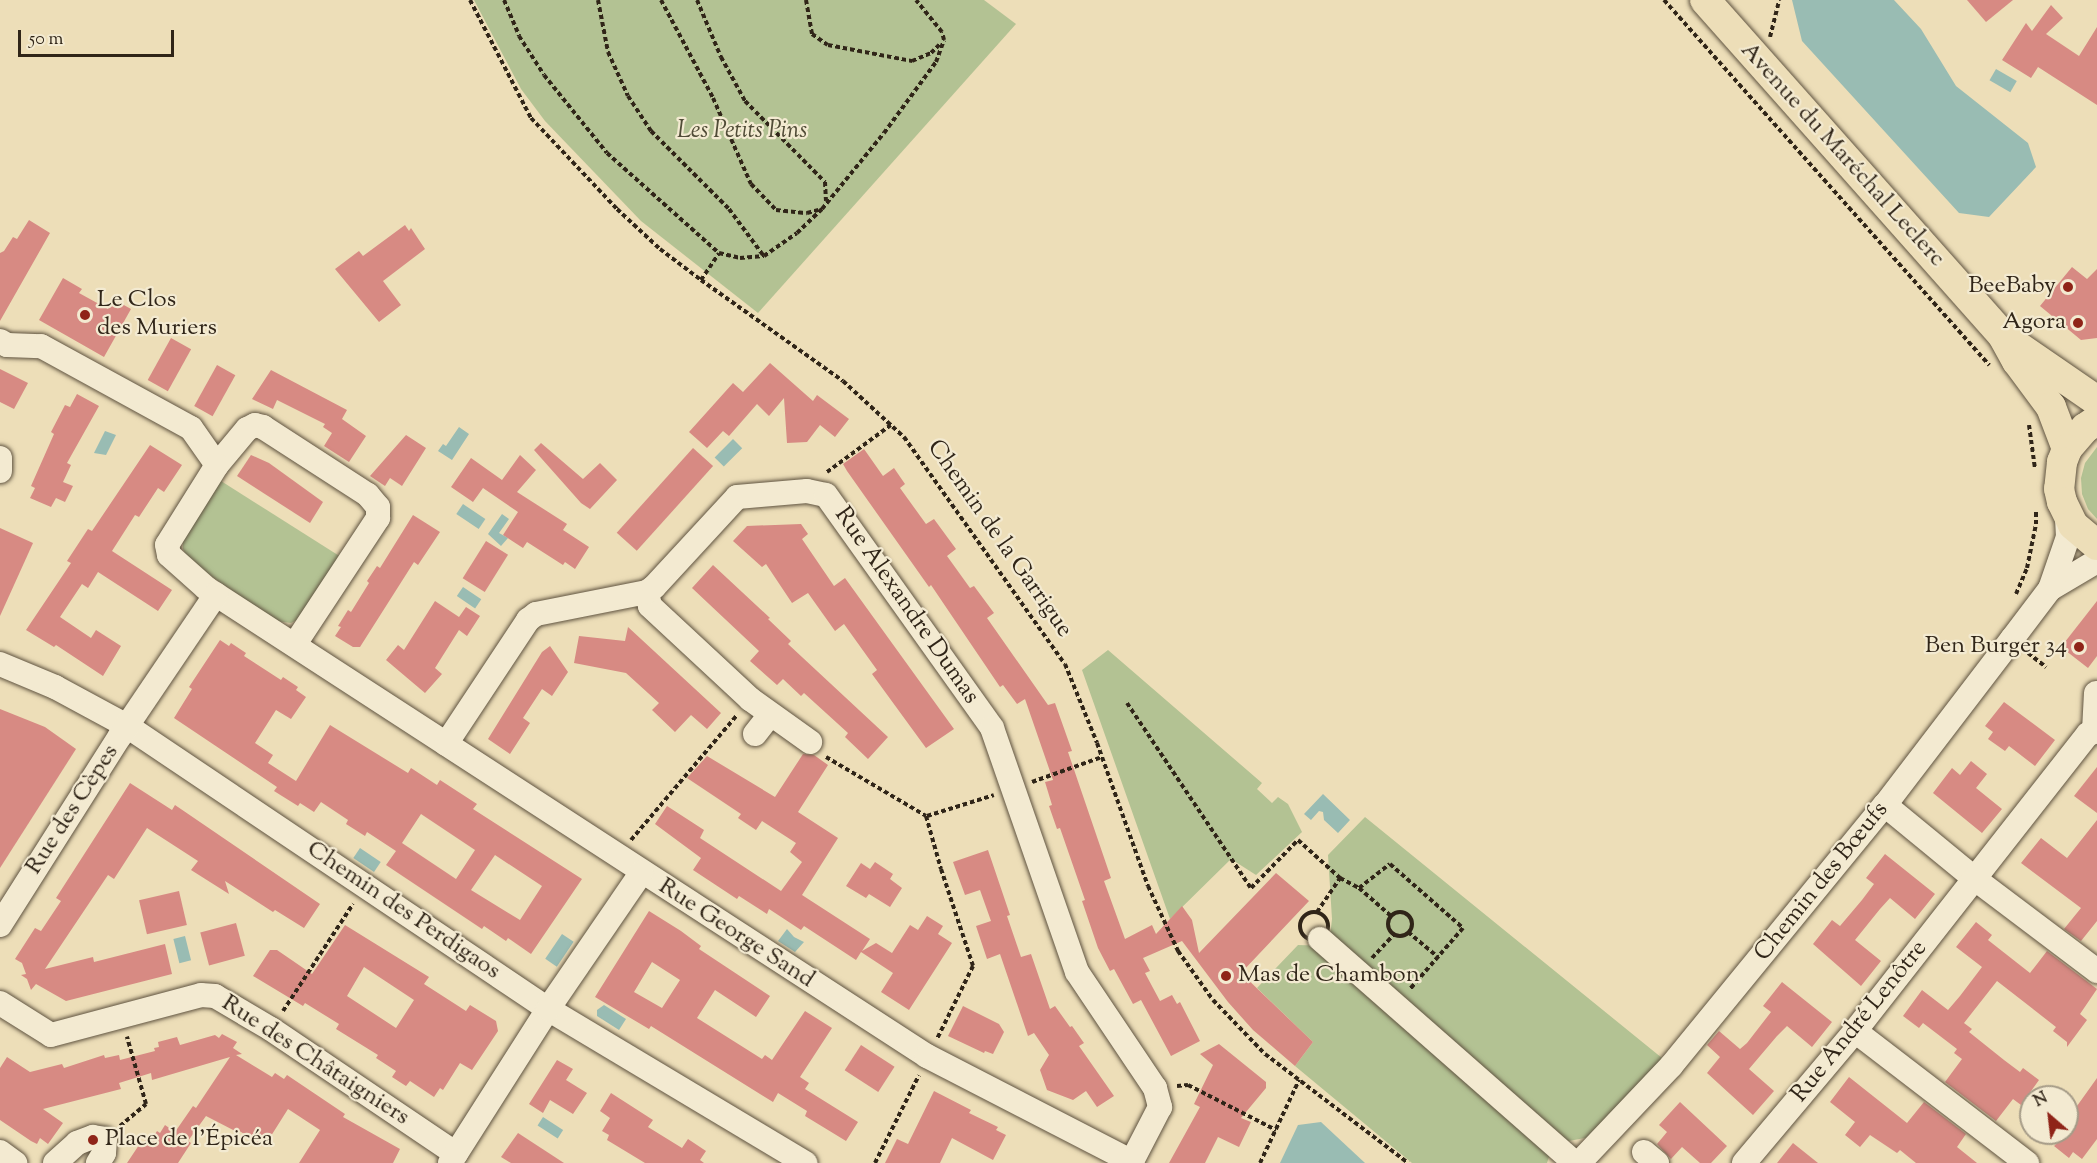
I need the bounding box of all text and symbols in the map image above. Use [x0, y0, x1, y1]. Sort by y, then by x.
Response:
scale bar [21, 18, 177, 56]
text: 50 m [29, 27, 63, 53]
street label: Avenue du Maréchal Leclerc [1734, 37, 1950, 273]
park label: Les Petits Pins [677, 118, 807, 146]
place label: BeeBaby [1968, 273, 2056, 301]
marker: BeeBaby [2061, 280, 2075, 294]
place label: Le Clos des Muriers [97, 287, 217, 343]
marker: Le Clos des Muriers [78, 308, 92, 322]
place label: Agora [2002, 309, 2066, 337]
marker: Agora [2071, 316, 2085, 330]
street label: Chemin de la Garrigue [920, 435, 1078, 643]
street label: Rue Alexandre Dumas [827, 502, 985, 710]
place label: Ben Burger 34 [1925, 633, 2067, 661]
marker: Ben Burger 34 [2072, 640, 2086, 654]
street label: Rue des Cèpes [20, 740, 126, 880]
street label: Chemin des Bœufs [1749, 797, 1895, 967]
street label: Chemin des Perdigaos [301, 835, 505, 987]
street label: Rue George Sand [653, 873, 819, 995]
street label: Rue André Lenôtre [1786, 935, 1934, 1109]
place label: Mas de Chambon [1238, 962, 1420, 990]
marker: Mas de Chambon [1219, 969, 1233, 983]
street label: Rue des Châtaigniers [216, 990, 414, 1132]
north arrow [2019, 1085, 2079, 1145]
text: N [2030, 1087, 2052, 1114]
place label: Place de l'Épicéa [105, 1126, 273, 1154]
marker: Place de l'Épicéa [86, 1133, 100, 1147]

